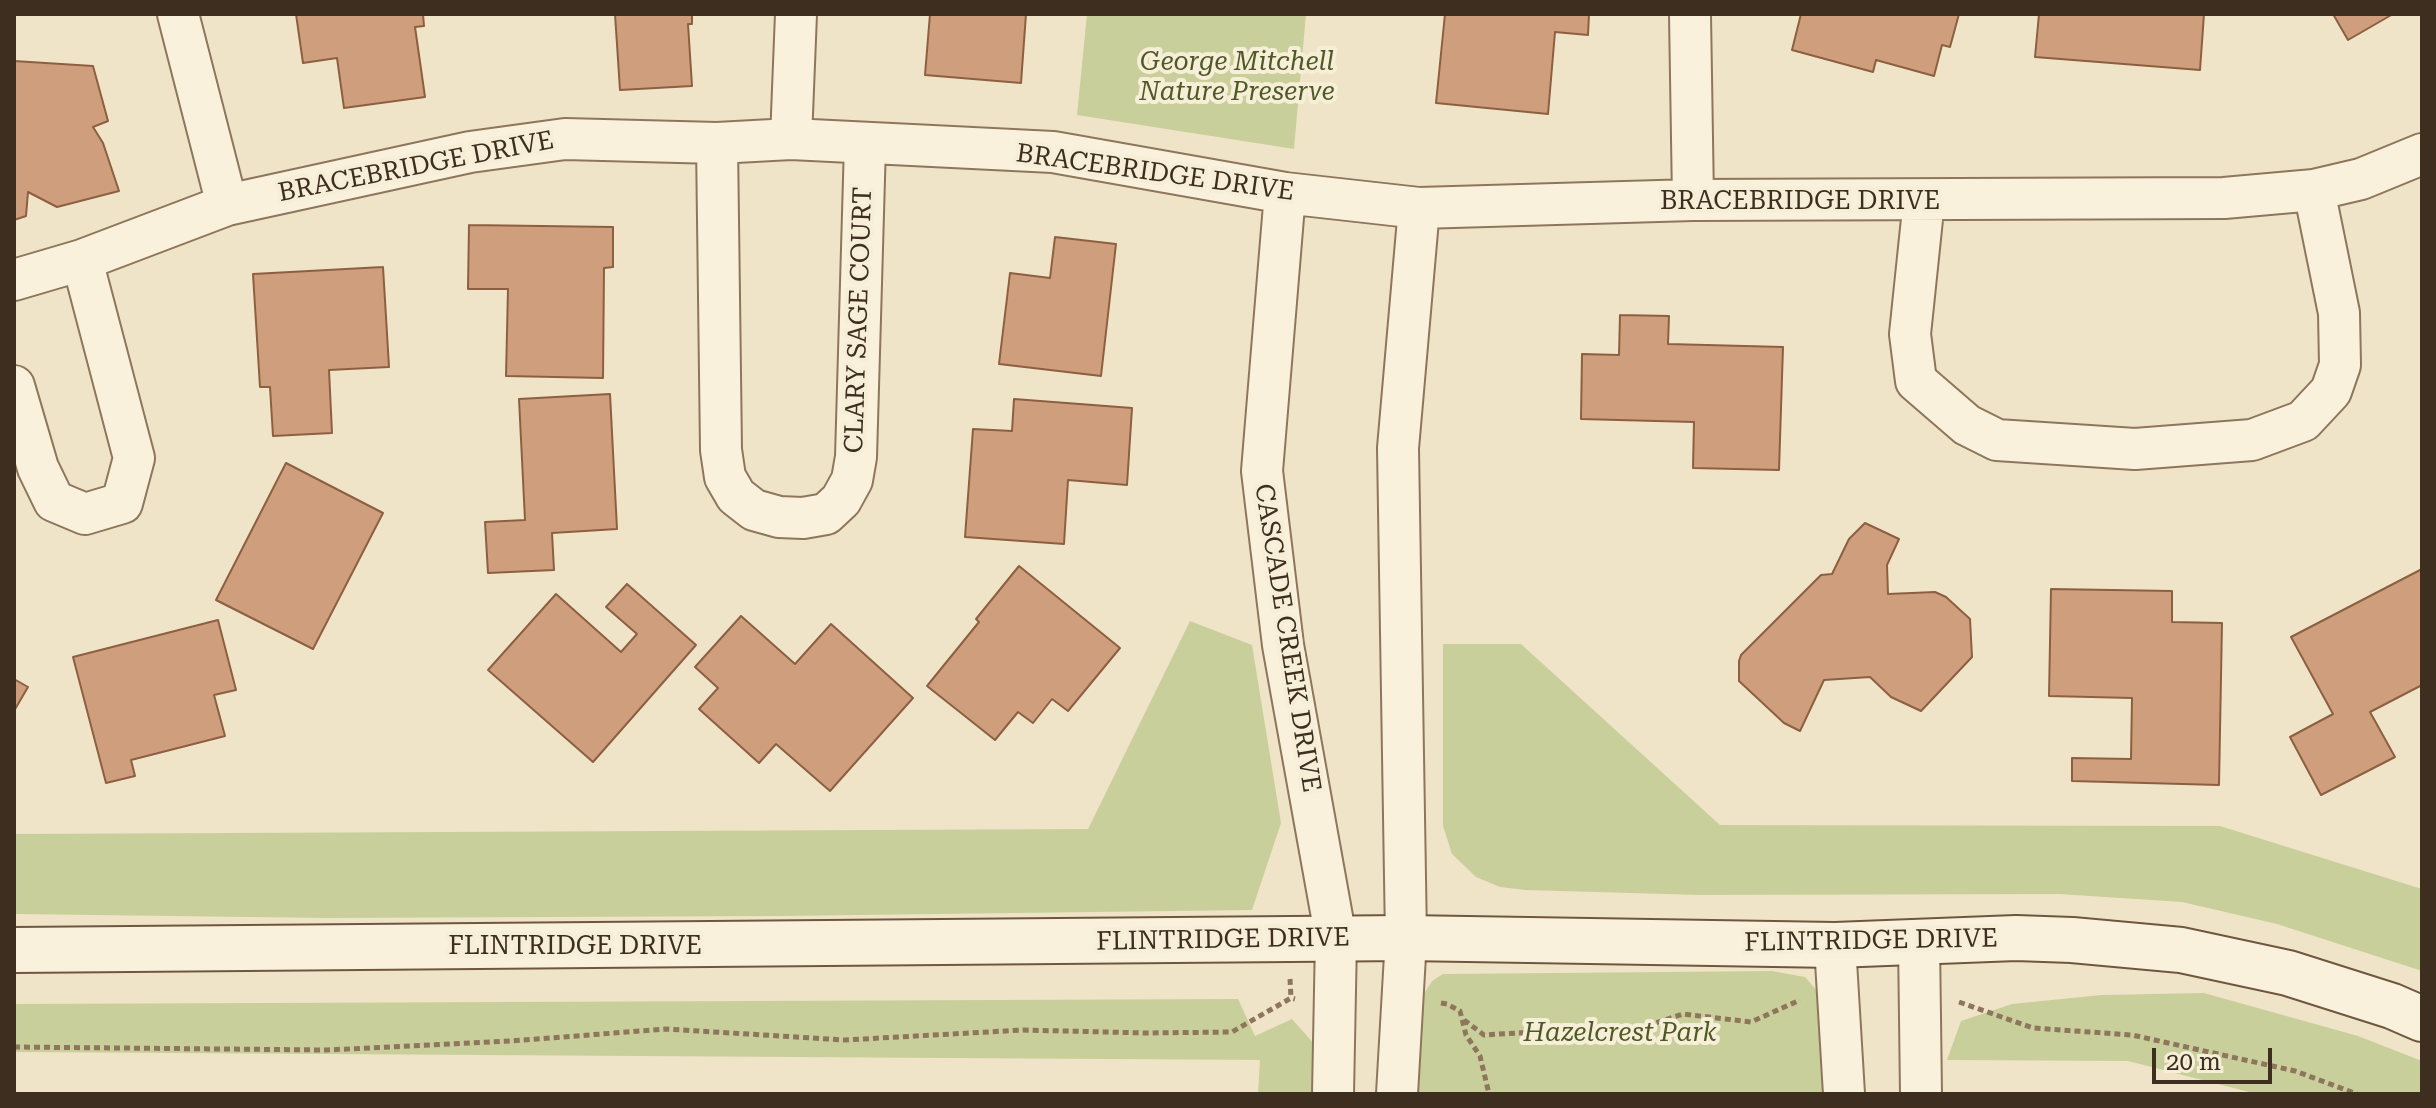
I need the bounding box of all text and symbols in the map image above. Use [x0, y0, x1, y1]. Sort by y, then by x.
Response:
park label: George Mitchell Nature Preserve [1139, 46, 1335, 108]
street label: BRACEBRIDGE DRIVE [276, 125, 556, 209]
street label: BRACEBRIDGE DRIVE [1014, 138, 1296, 208]
street label: BRACEBRIDGE DRIVE [1660, 185, 1940, 217]
street label: CLARY SAGE COURT [839, 186, 879, 454]
street label: CASCADE CREEK DRIVE [1247, 482, 1327, 794]
street label: FLINTRIDGE DRIVE [1096, 922, 1350, 958]
street label: FLINTRIDGE DRIVE [1744, 923, 1998, 959]
street label: FLINTRIDGE DRIVE [448, 930, 702, 962]
park label: Hazelcrest Park [1523, 1017, 1717, 1049]
scale bar [2156, 1032, 2276, 1082]
text: 20 m [2166, 1048, 2221, 1076]

